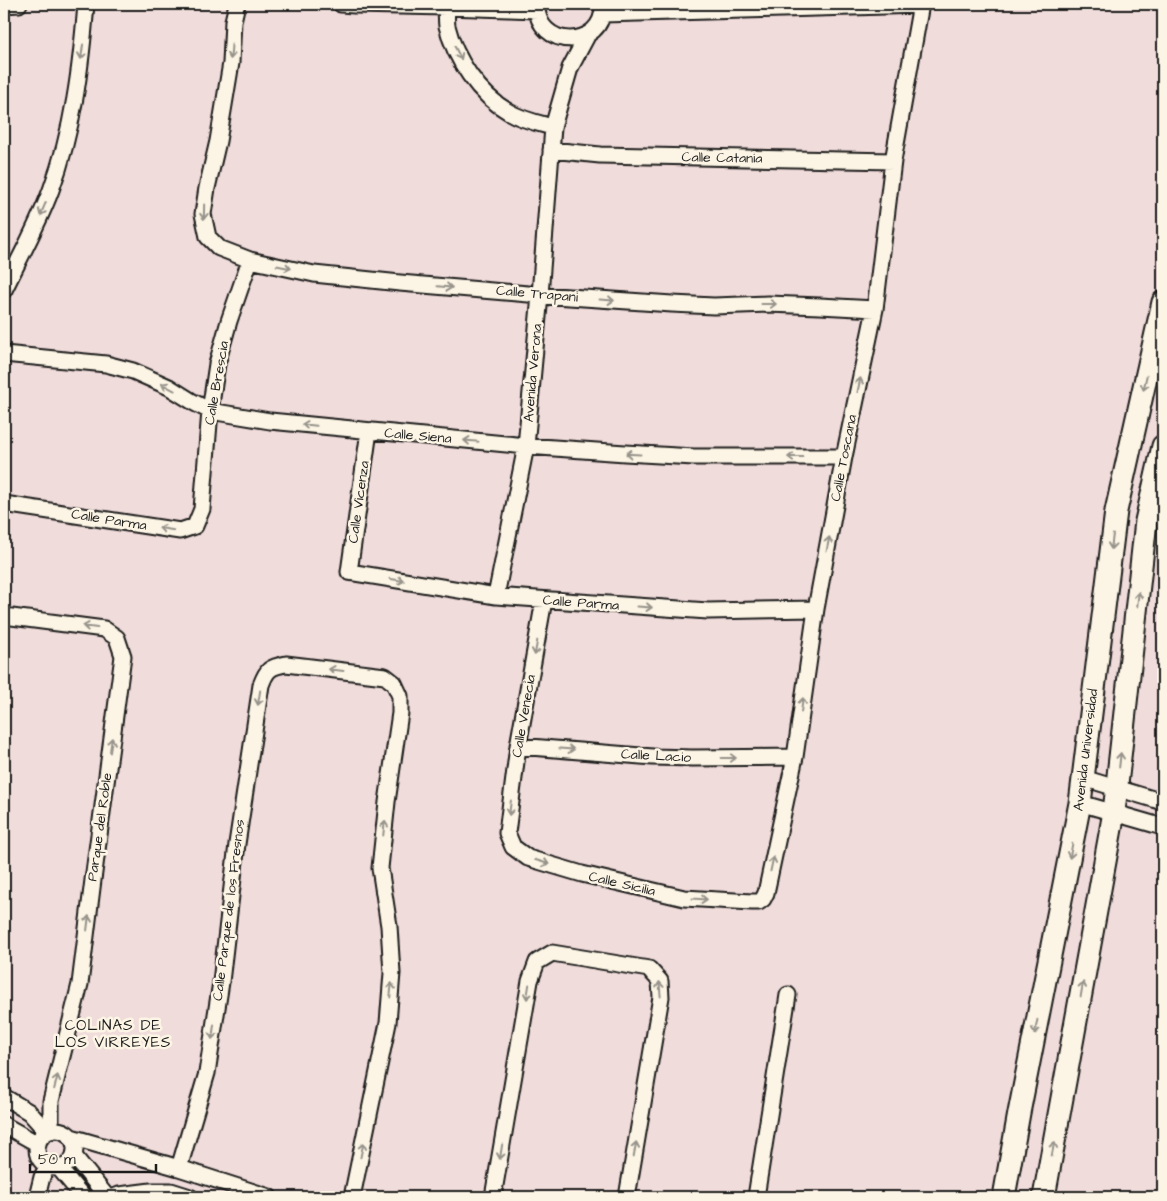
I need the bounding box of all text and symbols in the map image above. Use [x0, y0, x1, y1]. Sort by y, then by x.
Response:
one-way arrow [77, 44, 87, 60]
one-way arrow [227, 44, 236, 60]
one-way arrow [454, 45, 463, 60]
street label: Calle Catania [681, 147, 763, 169]
one-way arrow [37, 202, 46, 217]
one-way arrow [200, 204, 209, 220]
one-way arrow [275, 263, 291, 273]
street label: Calle Trapani [495, 280, 579, 308]
one-way arrow [437, 282, 453, 291]
one-way arrow [599, 295, 615, 304]
one-way arrow [761, 299, 777, 309]
street label: Avenida Verona [519, 323, 547, 423]
street label: Calle Brescia [200, 339, 234, 427]
one-way arrow [1140, 375, 1149, 391]
one-way arrow [855, 377, 864, 393]
one-way arrow [161, 382, 176, 391]
street label: Calle Toscana [826, 413, 862, 503]
one-way arrow [301, 420, 317, 430]
street label: Calle Siena [384, 423, 452, 449]
one-way arrow [463, 436, 479, 445]
one-way arrow [625, 449, 641, 458]
one-way arrow [787, 452, 804, 462]
street label: Calle Vicenza [343, 460, 375, 544]
street label: Calle Parma [70, 504, 148, 536]
one-way arrow [158, 524, 174, 534]
one-way arrow [1107, 534, 1117, 550]
one-way arrow [823, 537, 833, 553]
one-way arrow [388, 575, 404, 585]
street label: Calle Parma [542, 590, 620, 616]
one-way arrow [1133, 591, 1143, 607]
one-way arrow [637, 602, 653, 612]
one-way arrow [82, 622, 98, 632]
one-way arrow [530, 640, 540, 656]
one-way arrow [329, 665, 345, 675]
street label: Calle Venecia [507, 673, 541, 759]
street label: Avenida Universidad [1069, 688, 1103, 812]
one-way arrow [254, 690, 264, 706]
one-way arrow [797, 697, 807, 713]
one-way arrow [106, 737, 116, 753]
street label: Calle Lacio [620, 744, 692, 768]
one-way arrow [559, 745, 575, 754]
one-way arrow [1115, 752, 1124, 768]
one-way arrow [720, 753, 737, 763]
street label: Parque del Roble [82, 771, 118, 883]
one-way arrow [505, 800, 515, 816]
street label: Calle Parque de los Fresnos [208, 818, 250, 1002]
one-way arrow [379, 821, 389, 837]
one-way arrow [1065, 842, 1075, 858]
one-way arrow [768, 857, 777, 873]
one-way arrow [534, 858, 550, 868]
street label: Calle Sicilia [587, 867, 657, 901]
one-way arrow [692, 894, 708, 904]
one-way arrow [83, 915, 93, 931]
one-way arrow [655, 981, 665, 997]
one-way arrow [386, 982, 396, 998]
one-way arrow [1078, 982, 1088, 998]
one-way arrow [522, 984, 532, 1000]
district label: COLINAS DE LOS VIRREYES [55, 1015, 171, 1053]
one-way arrow [1031, 1019, 1040, 1035]
one-way arrow [208, 1024, 218, 1040]
one-way arrow [52, 1075, 61, 1091]
scale bar [30, 1141, 156, 1173]
one-way arrow [357, 1142, 367, 1158]
one-way arrow [630, 1142, 640, 1158]
one-way arrow [1049, 1142, 1059, 1158]
one-way arrow [496, 1144, 506, 1160]
text: 50 m [38, 1149, 76, 1170]

